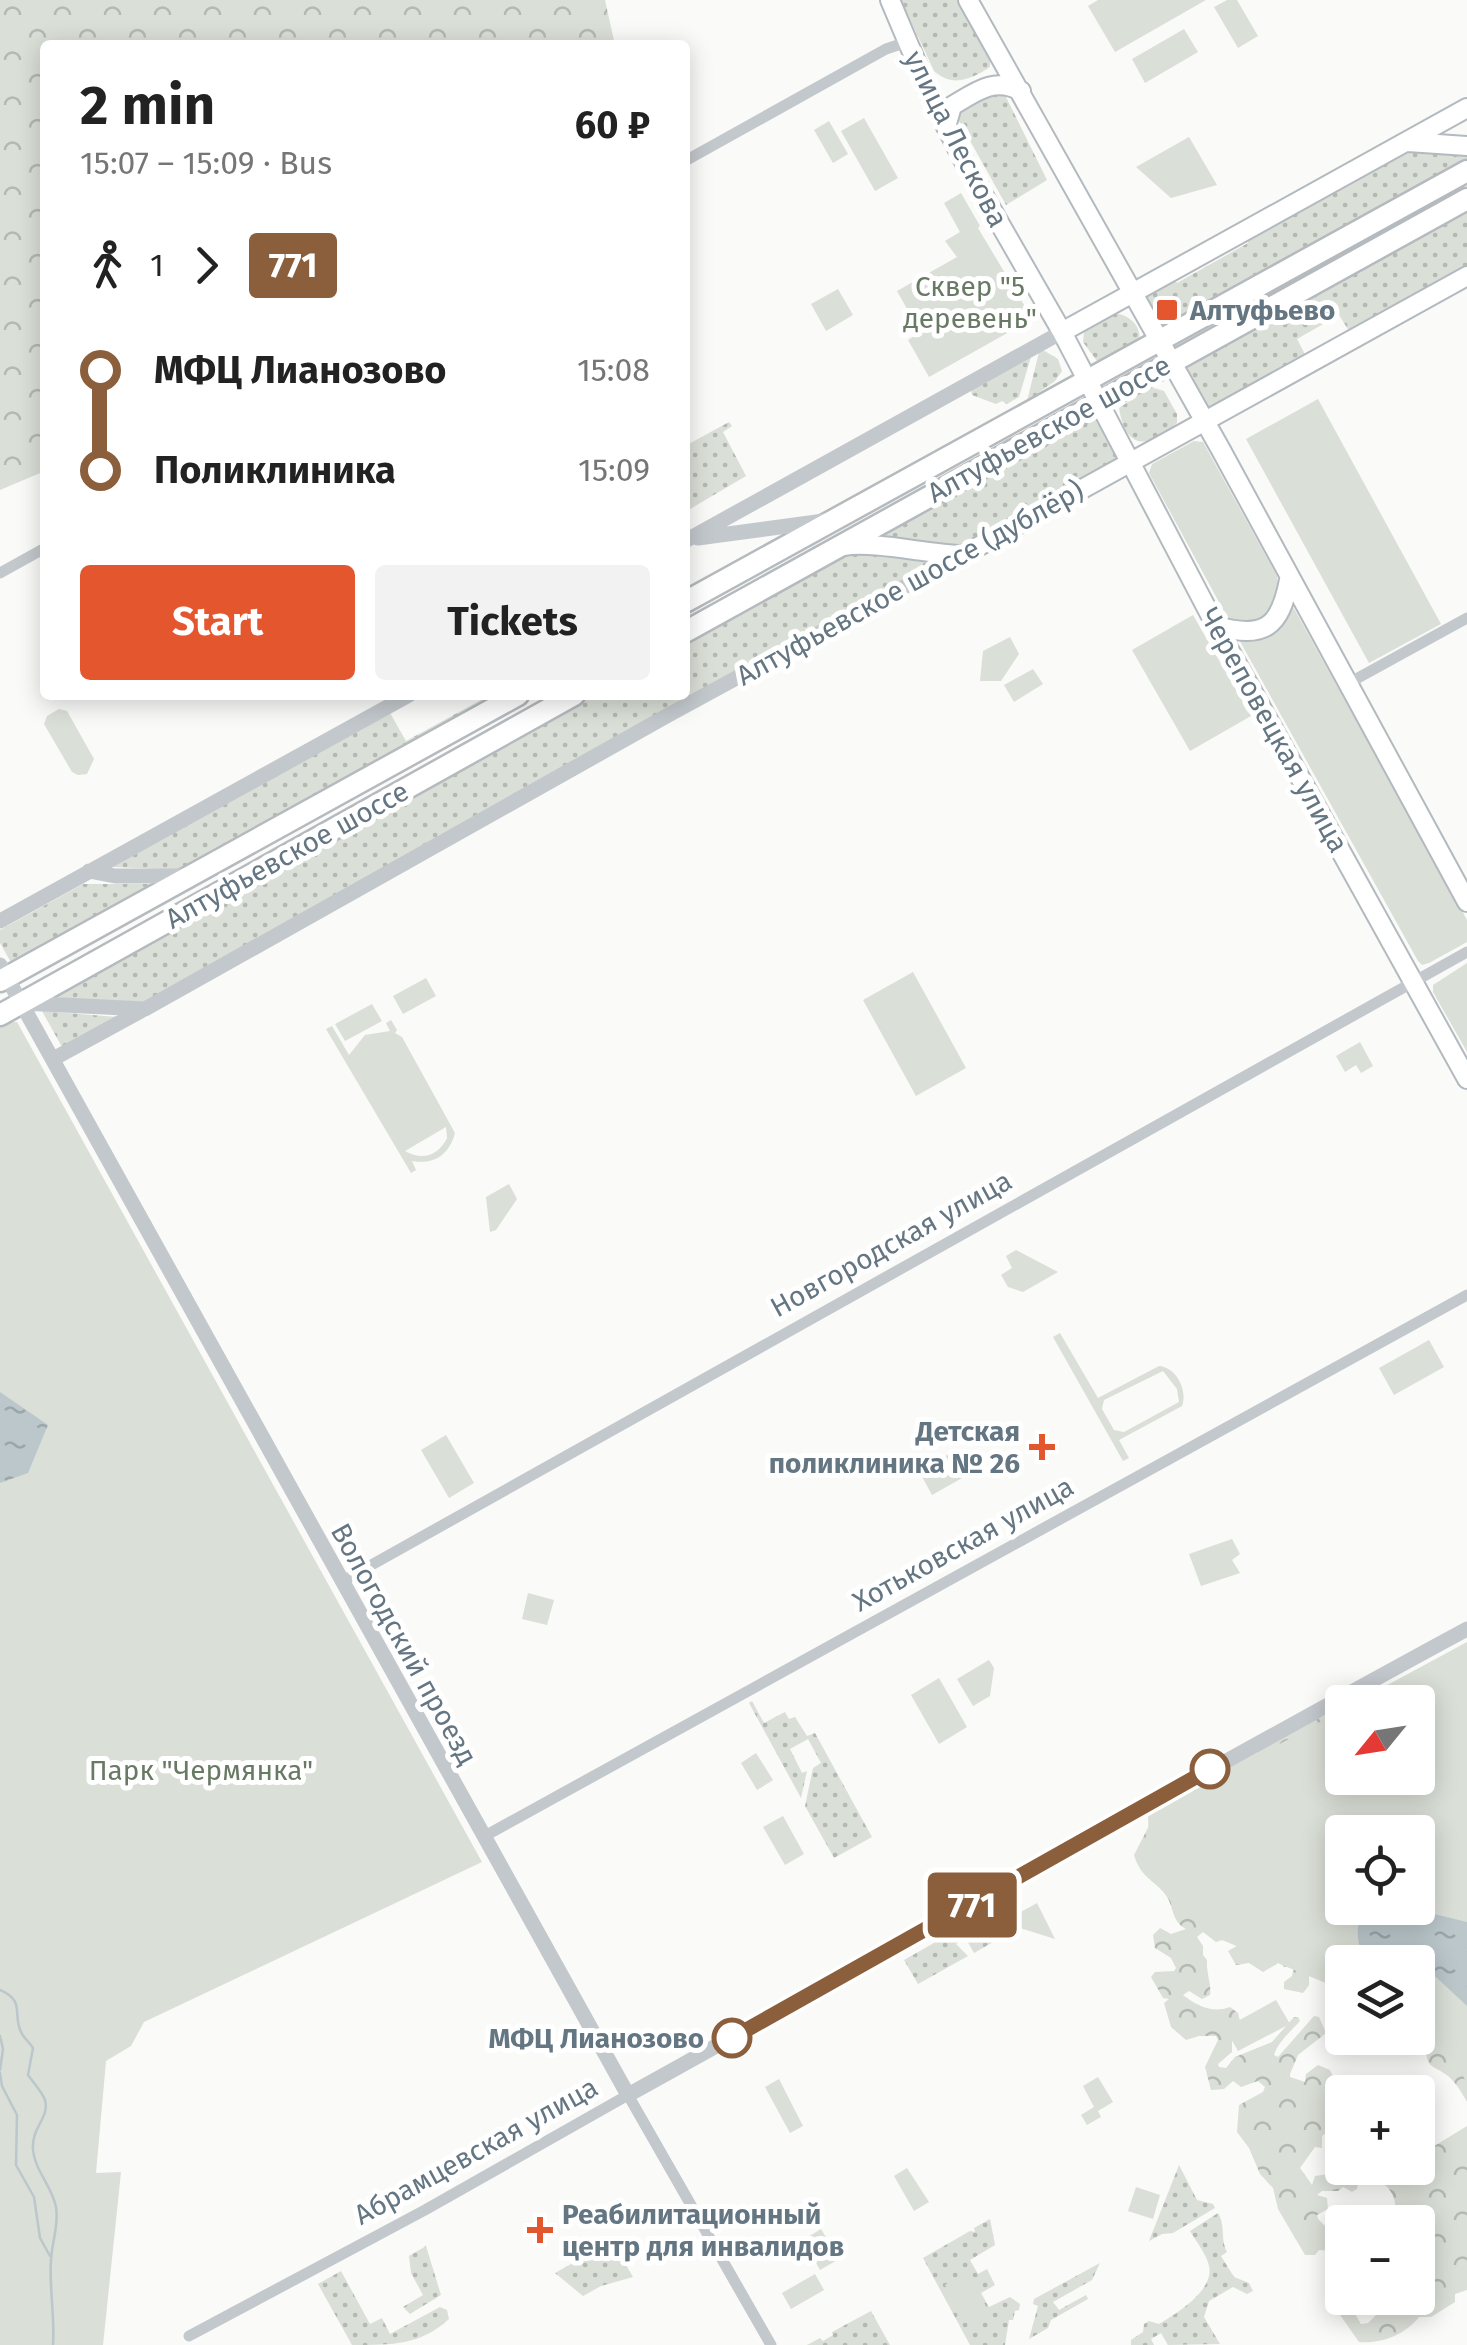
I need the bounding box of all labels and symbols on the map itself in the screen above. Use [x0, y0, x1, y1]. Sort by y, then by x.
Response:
street label: улица Лескова [897, 45, 1015, 233]
park label: Сквер "5 деревень" [903, 270, 1037, 335]
place label: Алтуфьево [1189, 294, 1335, 327]
marker: Алтуфьево [1154, 297, 1180, 323]
street label: Алтуфьевское шоссе [922, 348, 1176, 510]
street label: Алтуфьевское шоссе (дублёр) [731, 474, 1089, 692]
street label: Череповецкая улица [1193, 602, 1355, 858]
street label: Алтуфьевское шоссе [160, 774, 414, 936]
street label: Новгородская улица [765, 1164, 1017, 1324]
place label: Детская поликлиника № 26 [769, 1415, 1020, 1480]
marker: Детская поликлиника № 26 [1029, 1434, 1055, 1460]
street label: Хотьковская улица [847, 1470, 1079, 1618]
street label: Вологодский проезд [324, 1518, 484, 1770]
north arrow [1325, 1685, 1435, 1795]
unlabelled marker [1191, 1750, 1229, 1788]
park label: Парк "Чермянка" [89, 1754, 313, 1787]
line badge: 771 [914, 1872, 1030, 1938]
marker: МФЦ Лианозово [713, 2019, 751, 2057]
place label: МФЦ Лианозово [488, 2022, 704, 2055]
street label: Абрамцевская улица [348, 2070, 604, 2232]
place label: Реабилитационный центр для инвалидов [562, 2198, 844, 2263]
marker: Реабилитационный центр для инвалидов [527, 2217, 553, 2243]

